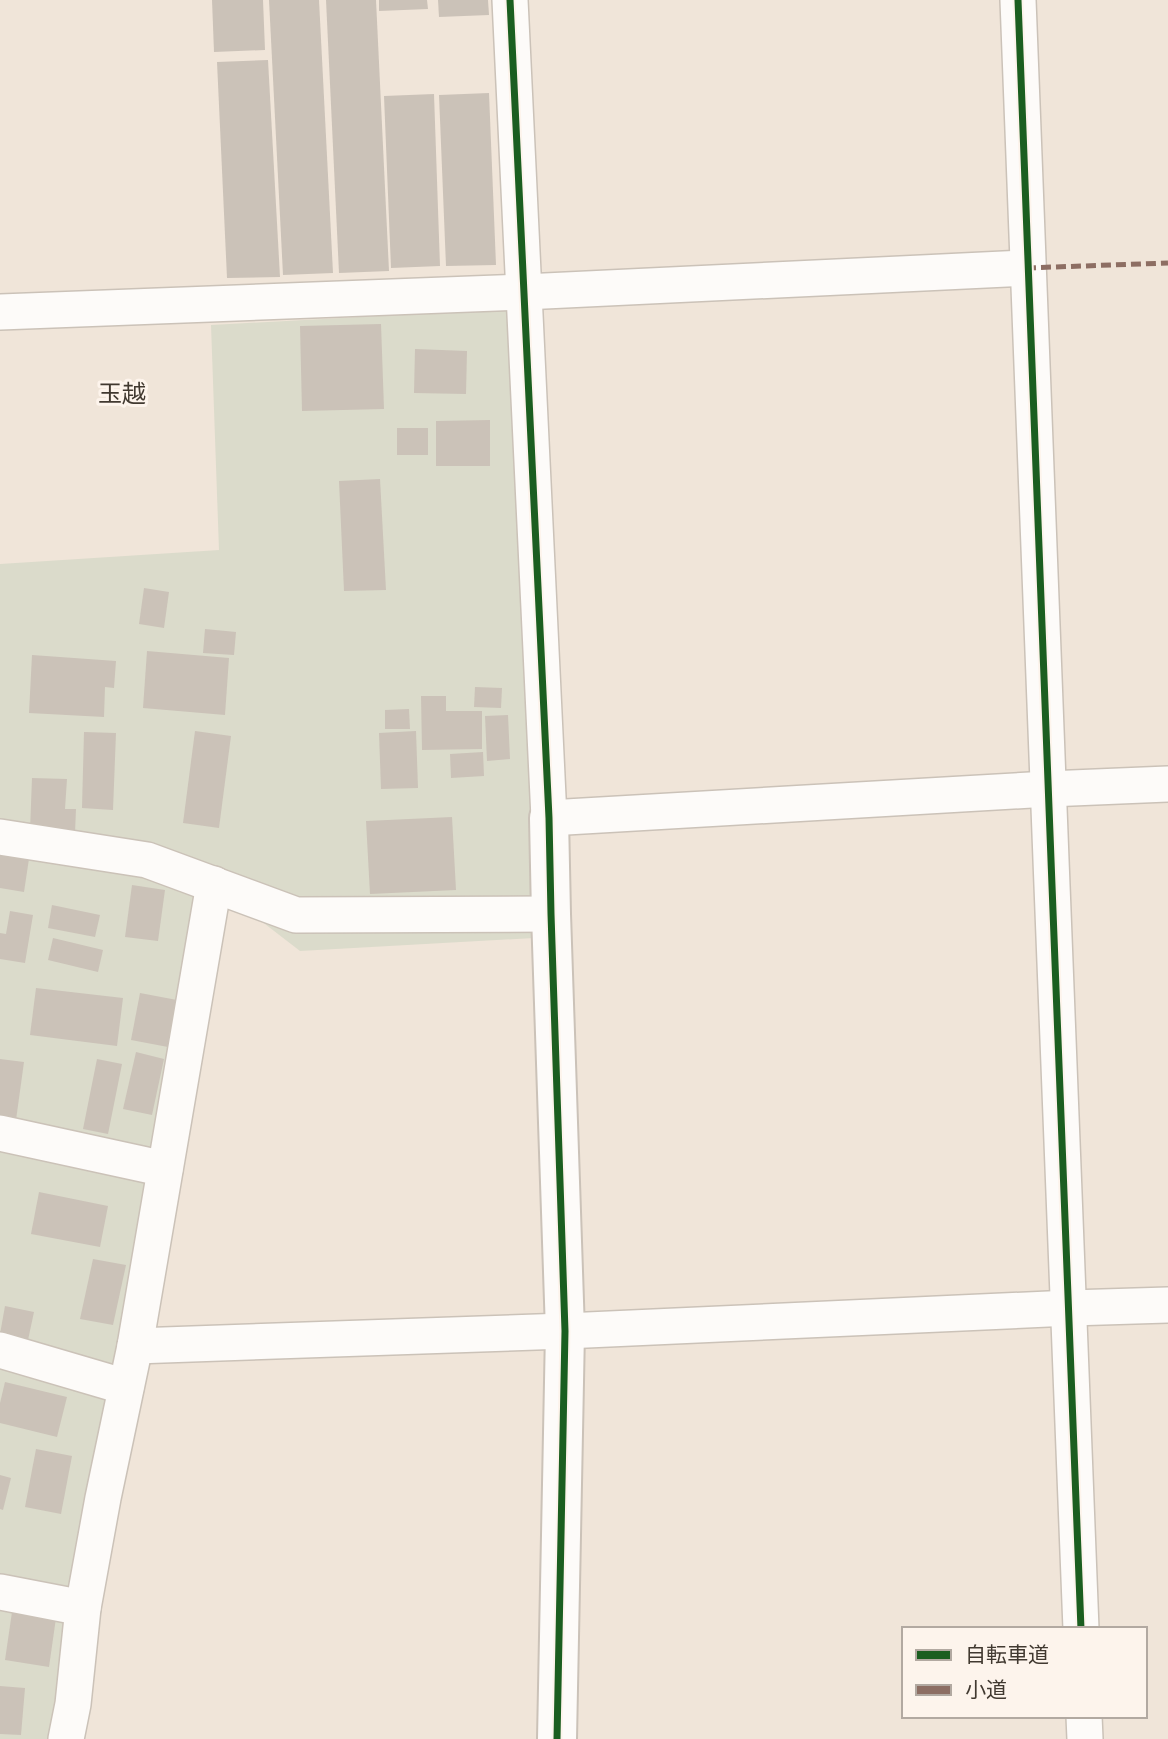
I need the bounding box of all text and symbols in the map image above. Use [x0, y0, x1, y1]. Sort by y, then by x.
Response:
district label: 玉越 [98, 378, 146, 408]
legend [902, 1627, 1147, 1718]
text: 自転車道 [965, 1641, 1049, 1667]
text: 小道 [965, 1676, 1007, 1702]

